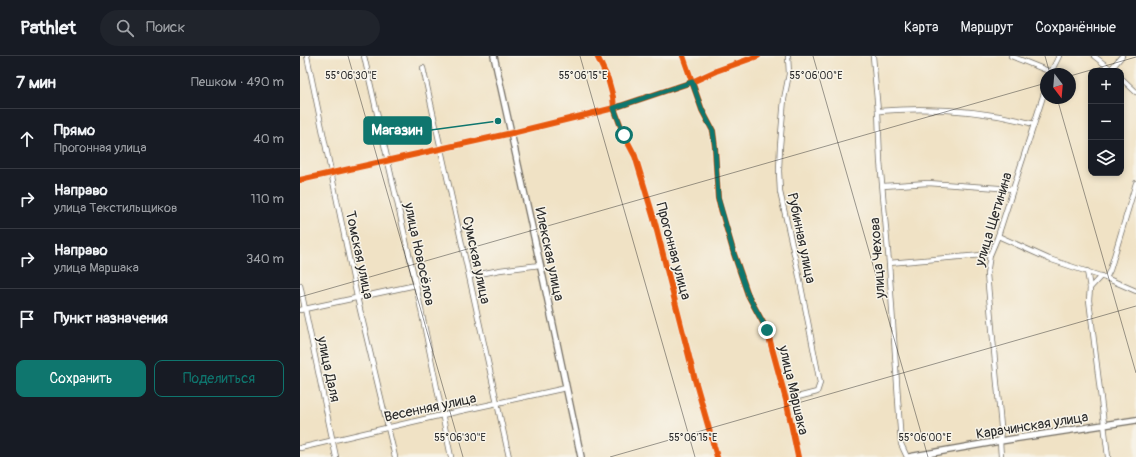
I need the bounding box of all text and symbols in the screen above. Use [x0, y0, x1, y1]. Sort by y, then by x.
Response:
search box [100, 10, 380, 46]
text: Pathlet [20, 16, 76, 40]
icon: search [114, 17, 136, 39]
text: Поиск [146, 18, 185, 37]
text: Карта [904, 19, 939, 36]
text: Маршрут [961, 19, 1013, 36]
text: Сохранённые [1035, 19, 1116, 36]
north arrow [1040, 68, 1076, 104]
map controls [1088, 68, 1124, 176]
button: + [1088, 68, 1124, 104]
text: 55°06'30"E [325, 70, 377, 82]
text: 55°06'15"E [559, 70, 607, 82]
text: 55°06'00"E [790, 70, 842, 82]
text: 7 мин [16, 72, 56, 93]
text: Пешком · 490 m [191, 74, 284, 90]
button: − [1088, 104, 1124, 140]
callout: Магазин [364, 117, 431, 144]
text: Прямо [54, 121, 95, 140]
text: Магазин [371, 121, 423, 140]
route start [615, 126, 633, 144]
icon: ahead [16, 128, 38, 150]
text: 40 m [253, 131, 284, 147]
text: Прогонная улица [54, 140, 147, 156]
button: layers [1088, 140, 1124, 176]
street label: улица Щетинина [971, 170, 1016, 269]
text: Направо [54, 181, 108, 200]
icon: right [16, 188, 38, 210]
text: 110 m [251, 191, 284, 207]
street label: Рубинная улица [784, 191, 819, 285]
text: улица Текстильщиков [54, 200, 177, 216]
street label: улица Новосёлов [400, 200, 439, 307]
street label: Прогонная улица [652, 201, 695, 302]
street label: Илекская улица [531, 206, 568, 302]
street label: Томская улица [342, 209, 377, 301]
street label: Сумская улица [459, 215, 494, 305]
street label: улица Чехова [866, 217, 889, 300]
text: Направо [54, 241, 108, 260]
icon: right [16, 248, 38, 270]
text: 340 m [246, 251, 284, 267]
text: улица Маршака [54, 260, 139, 276]
icon: arrive [16, 308, 38, 330]
text: Пункт назначения [54, 309, 168, 328]
route end [758, 321, 776, 339]
street label: улица Даля [313, 334, 344, 404]
street label: улица Маршака [775, 343, 812, 436]
button: Сохранить [16, 360, 146, 397]
button: Поделиться [154, 360, 284, 397]
street label: Весенняя улица [382, 389, 478, 426]
street label: Карачинская улица [975, 408, 1089, 443]
text: 55°06'30"E [434, 432, 486, 444]
text: 55°06'15"E [669, 432, 717, 444]
text: 55°06'00"E [899, 432, 951, 444]

